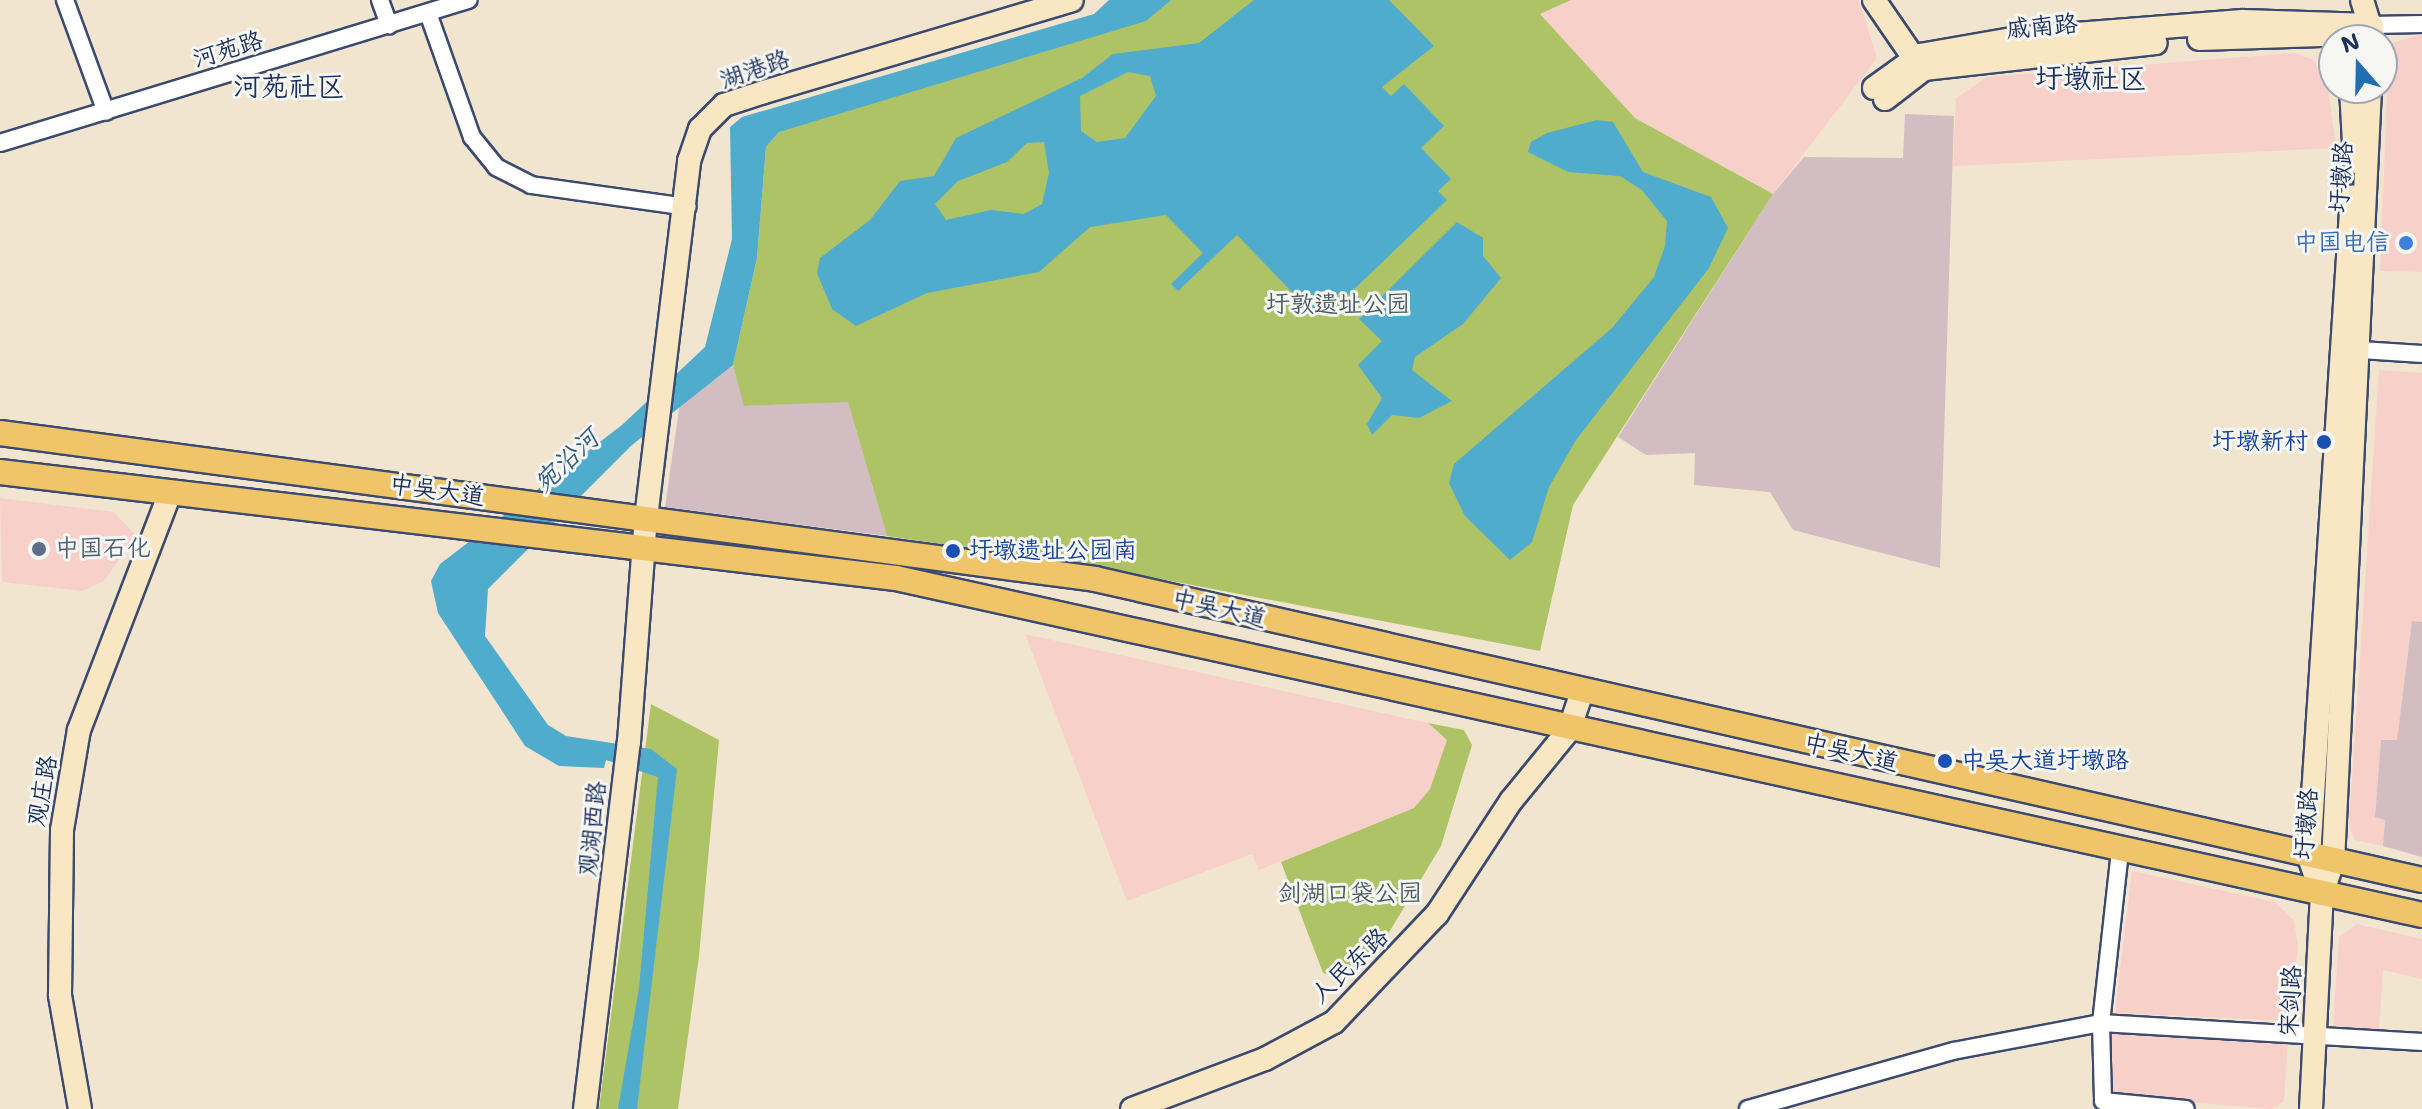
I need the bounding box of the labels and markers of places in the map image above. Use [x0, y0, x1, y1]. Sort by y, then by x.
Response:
place label: 中国电信 [2294, 229, 2390, 257]
marker: 中国电信 [2397, 234, 2415, 252]
place label: 圩墩新村 [2212, 428, 2308, 456]
marker: 圩墩新村 [2315, 433, 2333, 451]
place label: 中国石化 [55, 535, 151, 563]
place label: 圩墩遗址公园南 [969, 537, 1137, 565]
marker: 中国石化 [30, 540, 48, 558]
marker: 圩墩遗址公园南 [944, 542, 962, 560]
place label: 中吴大道圩墩路 [1961, 747, 2129, 775]
marker: 中吴大道圩墩路 [1936, 752, 1954, 770]

